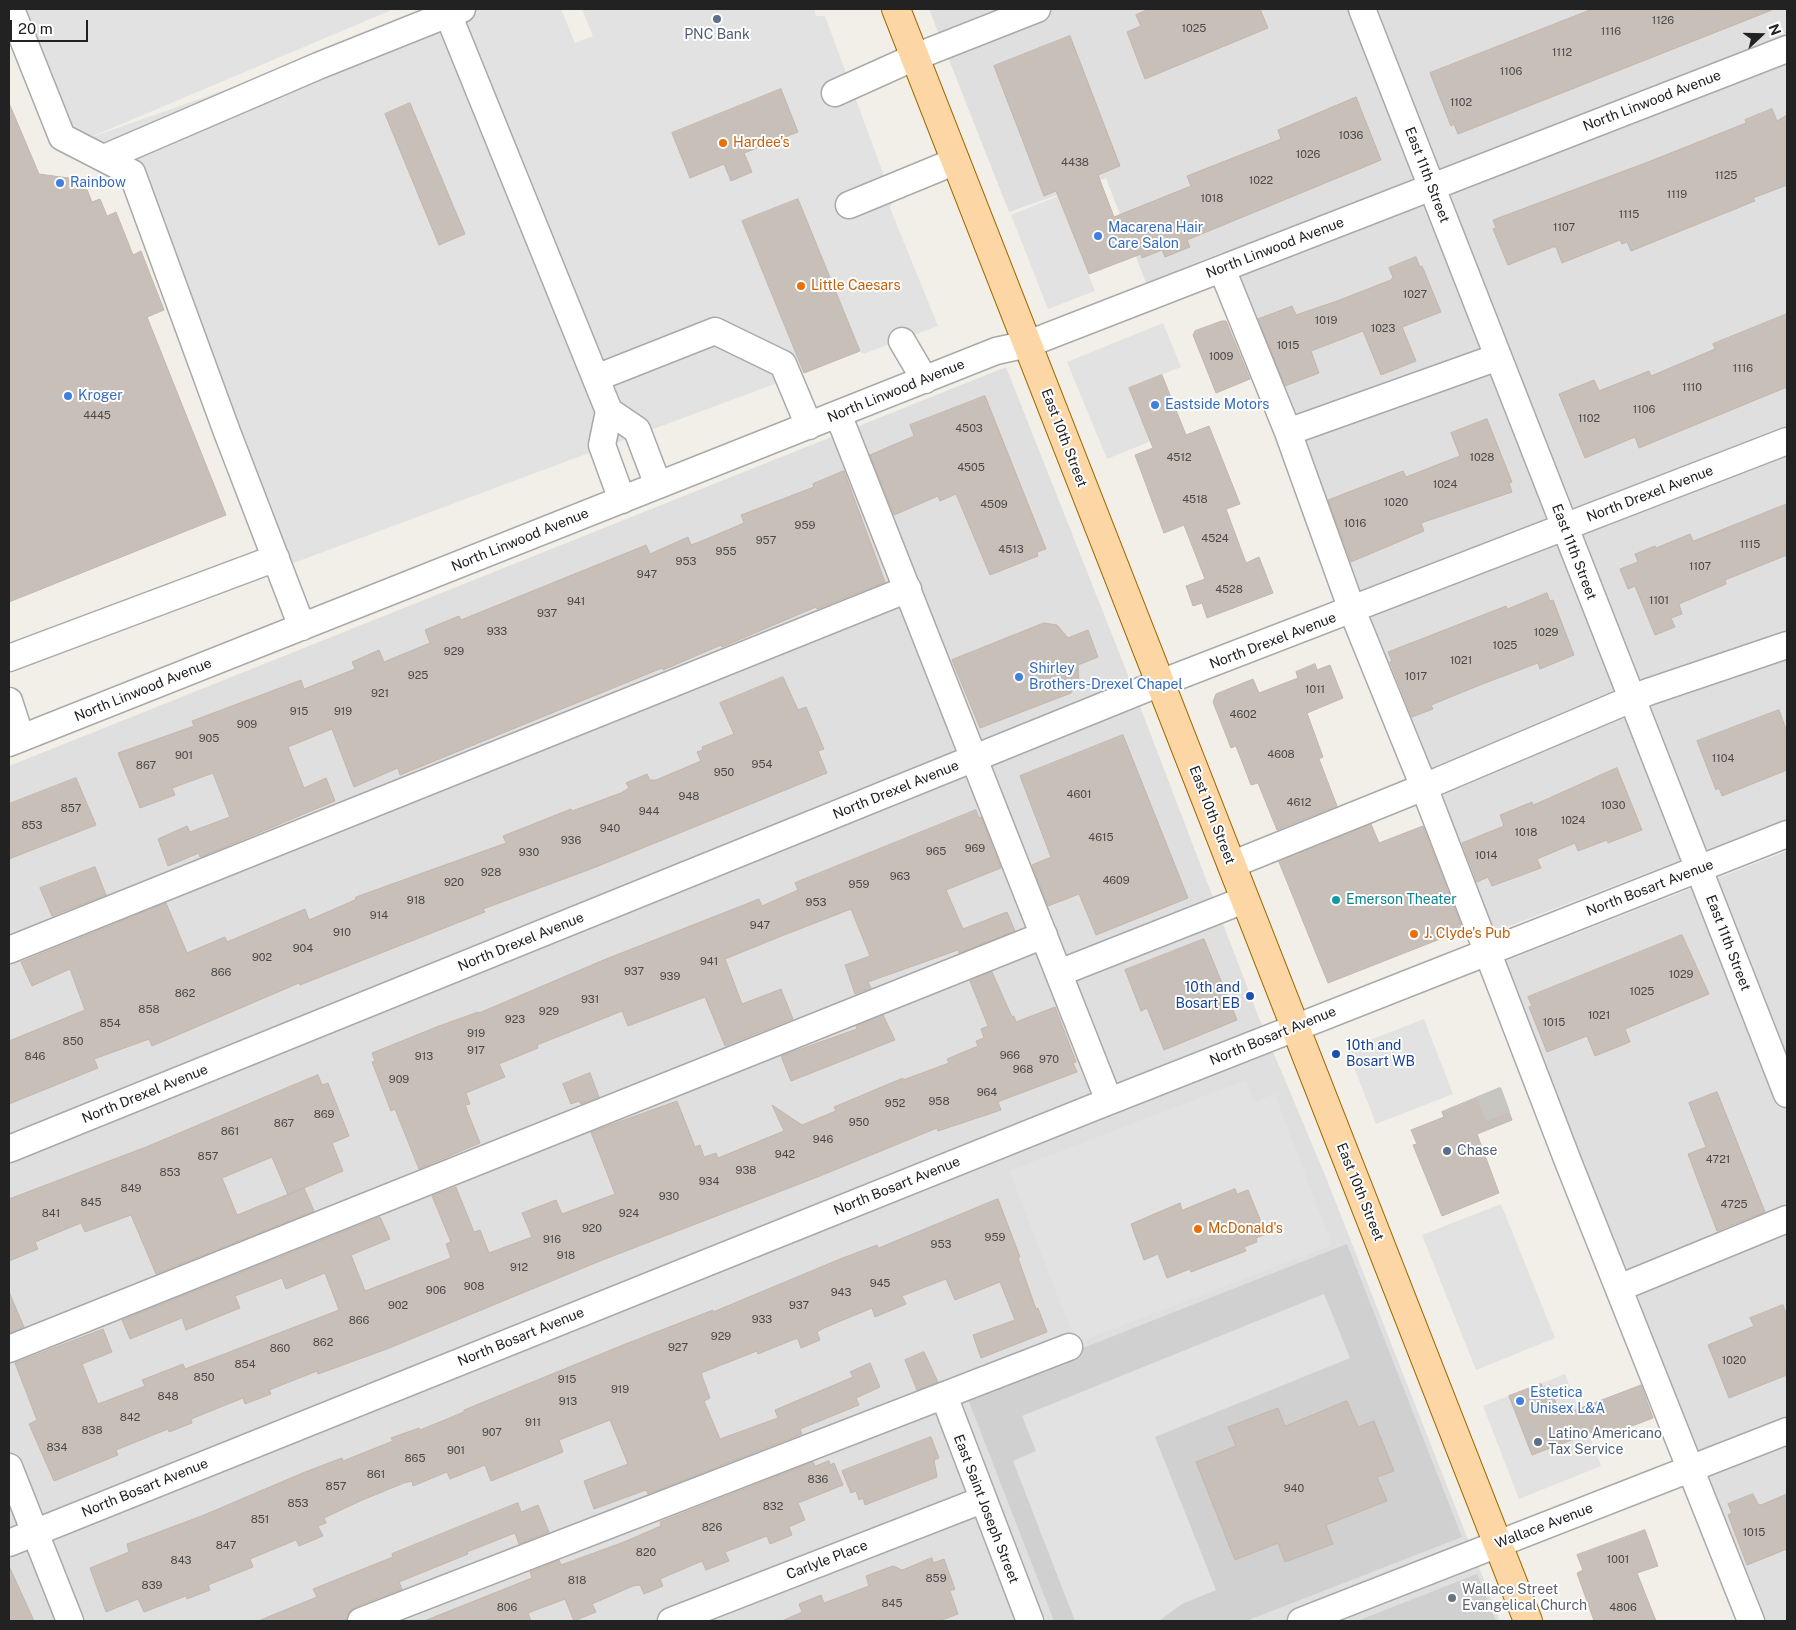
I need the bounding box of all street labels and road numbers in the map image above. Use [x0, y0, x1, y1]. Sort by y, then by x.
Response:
street label: North Linwood Avenue [1581, 67, 1723, 135]
street label: East 11th Street [1401, 125, 1453, 225]
street label: North Linwood Avenue [1204, 214, 1346, 282]
street label: North Linwood Avenue [825, 356, 967, 426]
street label: East 10th Street [1038, 386, 1090, 490]
street label: North Drexel Avenue [1584, 462, 1716, 526]
street label: East 11th Street [1548, 502, 1600, 602]
street label: North Linwood Avenue [449, 505, 591, 575]
street label: North Drexel Avenue [1207, 609, 1339, 673]
street label: North Linwood Avenue [72, 655, 214, 725]
street label: North Drexel Avenue [831, 757, 961, 823]
street label: East 10th Street [1186, 763, 1238, 867]
street label: North Bosart Avenue [1584, 856, 1716, 920]
street label: East 11th Street [1702, 893, 1754, 993]
street label: North Drexel Avenue [456, 909, 586, 975]
street label: North Bosart Avenue [1207, 1003, 1339, 1069]
street label: North Drexel Avenue [80, 1061, 210, 1127]
street label: East 10th Street [1333, 1141, 1387, 1243]
street label: North Bosart Avenue [831, 1153, 963, 1219]
street label: North Bosart Avenue [455, 1304, 587, 1370]
street label: East Saint Joseph Street [950, 1432, 1022, 1586]
street label: North Bosart Avenue [79, 1455, 211, 1521]
street label: Wallace Avenue [1493, 1500, 1595, 1552]
street label: Carlyle Place [784, 1537, 870, 1583]

